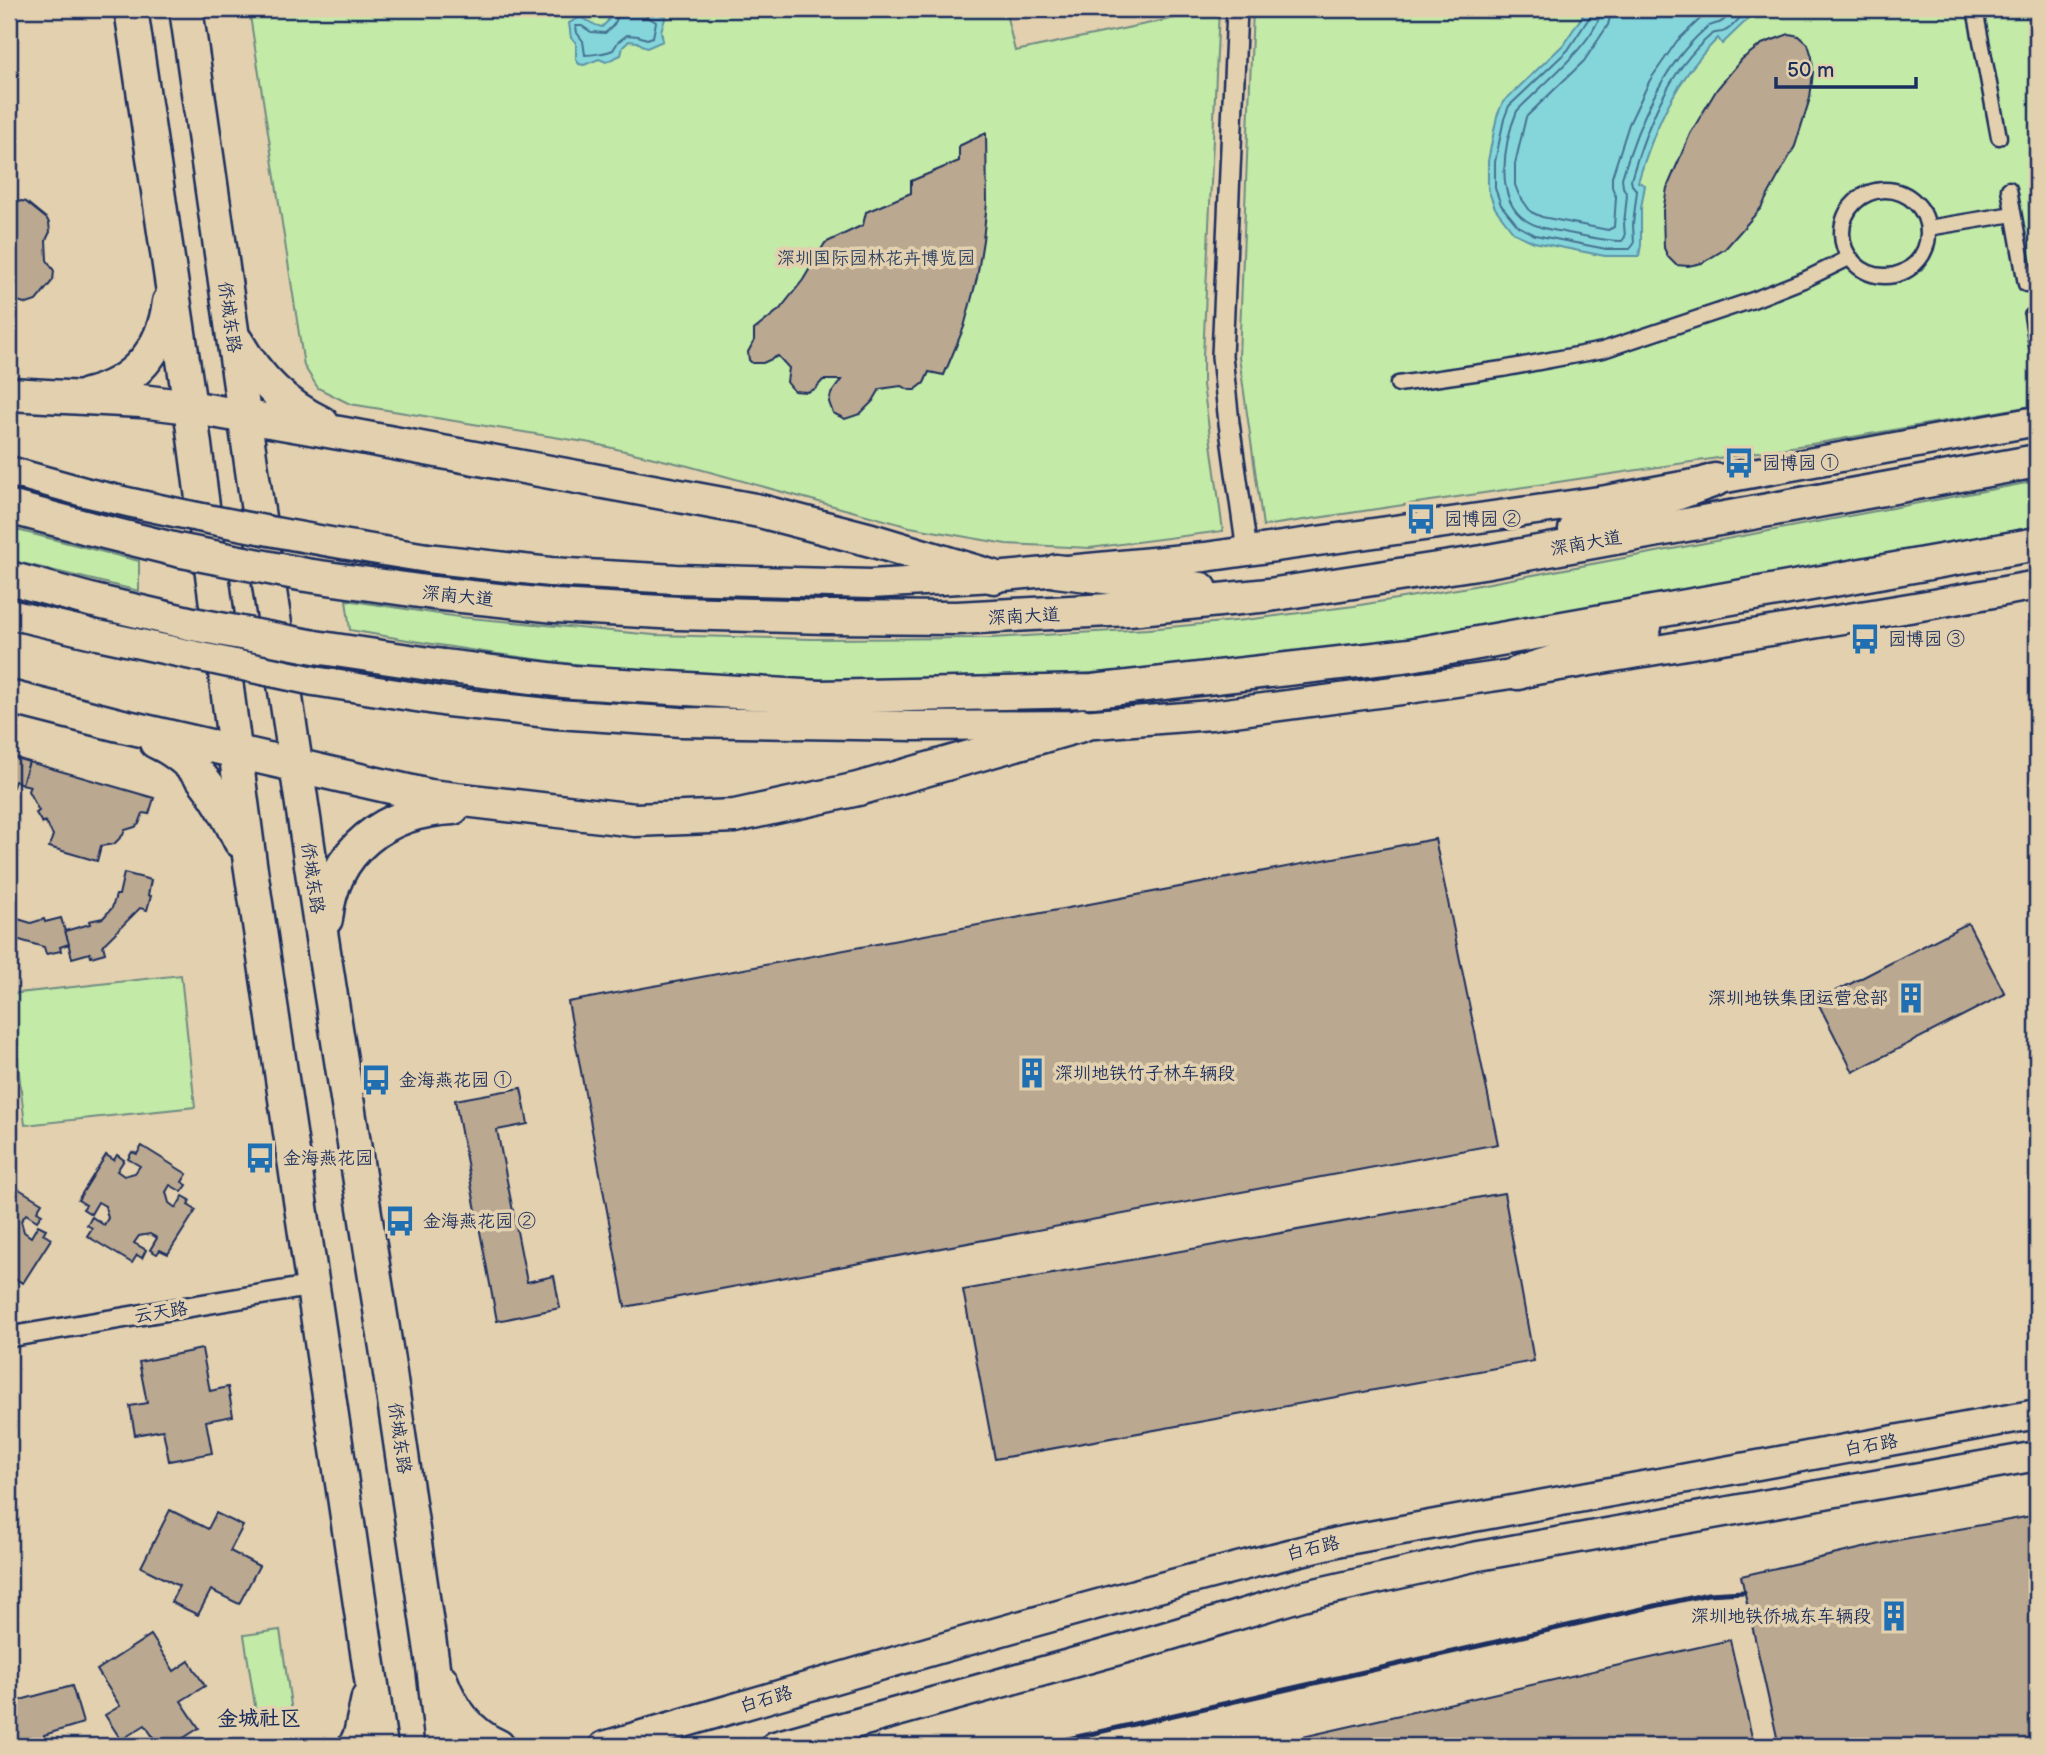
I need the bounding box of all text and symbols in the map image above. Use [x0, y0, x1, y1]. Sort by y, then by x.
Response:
scale bar [1776, 46, 1916, 90]
text: 50 m [1787, 58, 1834, 83]
park label: 深圳国际园林花卉博览园 [777, 248, 975, 269]
street label: 侨城东路 [214, 280, 245, 354]
bus stop icon: 园博园 ① [1722, 446, 1756, 480]
place label: 园博园 ① [1762, 453, 1839, 474]
bus stop icon: 园博园 ② [1404, 502, 1438, 536]
place label: 园博园 ② [1444, 509, 1521, 530]
street label: 深南大道 [1549, 527, 1623, 560]
street label: 深南大道 [421, 582, 495, 611]
street label: 深南大道 [988, 604, 1061, 629]
bus stop icon: 园博园 ③ [1848, 622, 1882, 656]
place label: 园博园 ③ [1888, 629, 1965, 650]
street label: 侨城东路 [297, 841, 328, 915]
building icon: 深圳地铁集团运营总部 [1894, 981, 1928, 1015]
place label: 深圳地铁集团运营总部 [1708, 988, 1888, 1009]
building icon: 深圳地铁竹子林车辆段 [1015, 1056, 1049, 1090]
bus stop icon: 金海燕花园 ① [359, 1063, 393, 1097]
place label: 深圳地铁竹子林车辆段 [1055, 1063, 1235, 1084]
place label: 金海燕花园 ① [399, 1070, 512, 1091]
bus stop icon: 金海燕花园 [243, 1141, 277, 1175]
place label: 金海燕花园 [283, 1148, 373, 1169]
bus stop icon: 金海燕花园 ② [383, 1204, 417, 1238]
place label: 金海燕花园 ② [423, 1211, 536, 1232]
street label: 云天路 [133, 1298, 189, 1327]
street label: 侨城东路 [384, 1401, 415, 1475]
street label: 白石路 [1843, 1430, 1899, 1461]
street label: 白石路 [1284, 1532, 1342, 1565]
building icon: 深圳地铁侨城东车辆段 [1877, 1599, 1911, 1633]
place label: 深圳地铁侨城东车辆段 [1691, 1606, 1871, 1627]
street label: 白石路 [737, 1682, 795, 1717]
district label: 金城社区 [217, 1706, 301, 1731]

